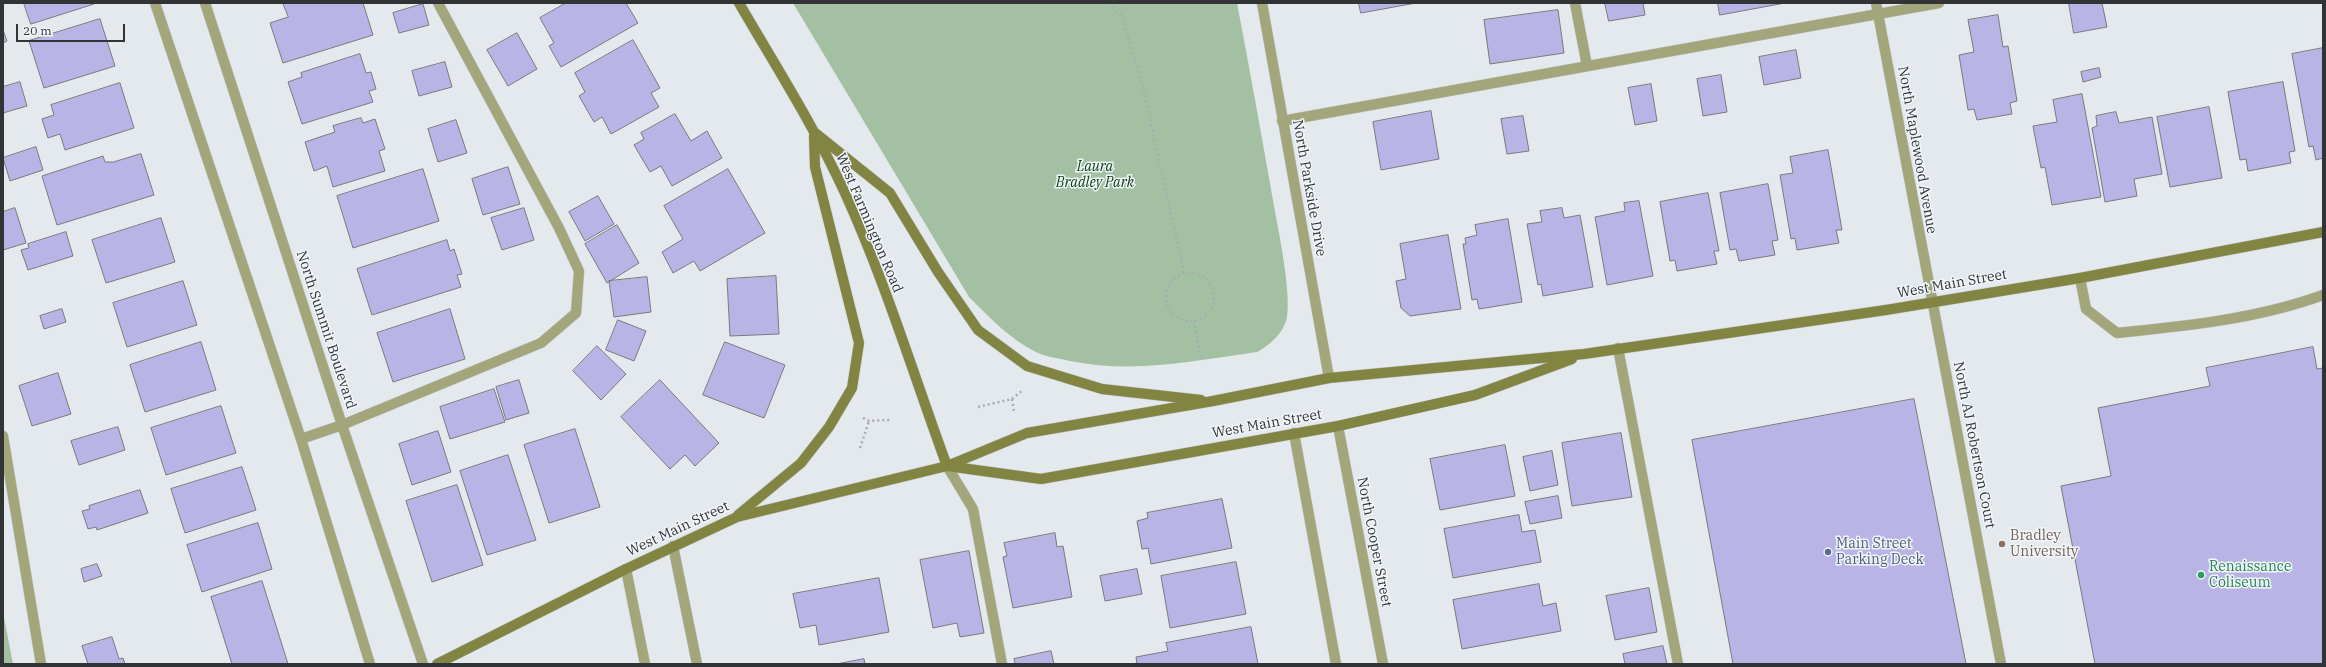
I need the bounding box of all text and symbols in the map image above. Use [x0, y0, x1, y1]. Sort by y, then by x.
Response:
scale bar [18, 16, 127, 42]
text: 20 m [23, 23, 52, 38]
street label: North Maplewood Avenue [1894, 65, 1940, 235]
street label: North Parkside Drive [1289, 118, 1329, 258]
street label: West Farmington Road [832, 151, 906, 295]
park label: Laura Bradley Park [1056, 159, 1134, 192]
street label: North Summit Boulevard [292, 249, 360, 411]
street label: West Main Street [1896, 266, 2008, 302]
street label: North AJ Robertson Court [1950, 360, 1998, 530]
street label: West Main Street [1211, 406, 1323, 442]
street label: North Cooper Street [1353, 476, 1395, 608]
street label: West Main Street [624, 498, 732, 560]
place label: Bradley University [2010, 528, 2078, 560]
place label: Main Street Parking Deck [1836, 536, 1924, 568]
marker: Bradley University [1997, 539, 2007, 549]
marker: Main Street Parking Deck [1823, 547, 1833, 557]
place label: Renaissance Coliseum [2209, 559, 2291, 592]
marker: Renaissance Coliseum [2196, 570, 2206, 580]

